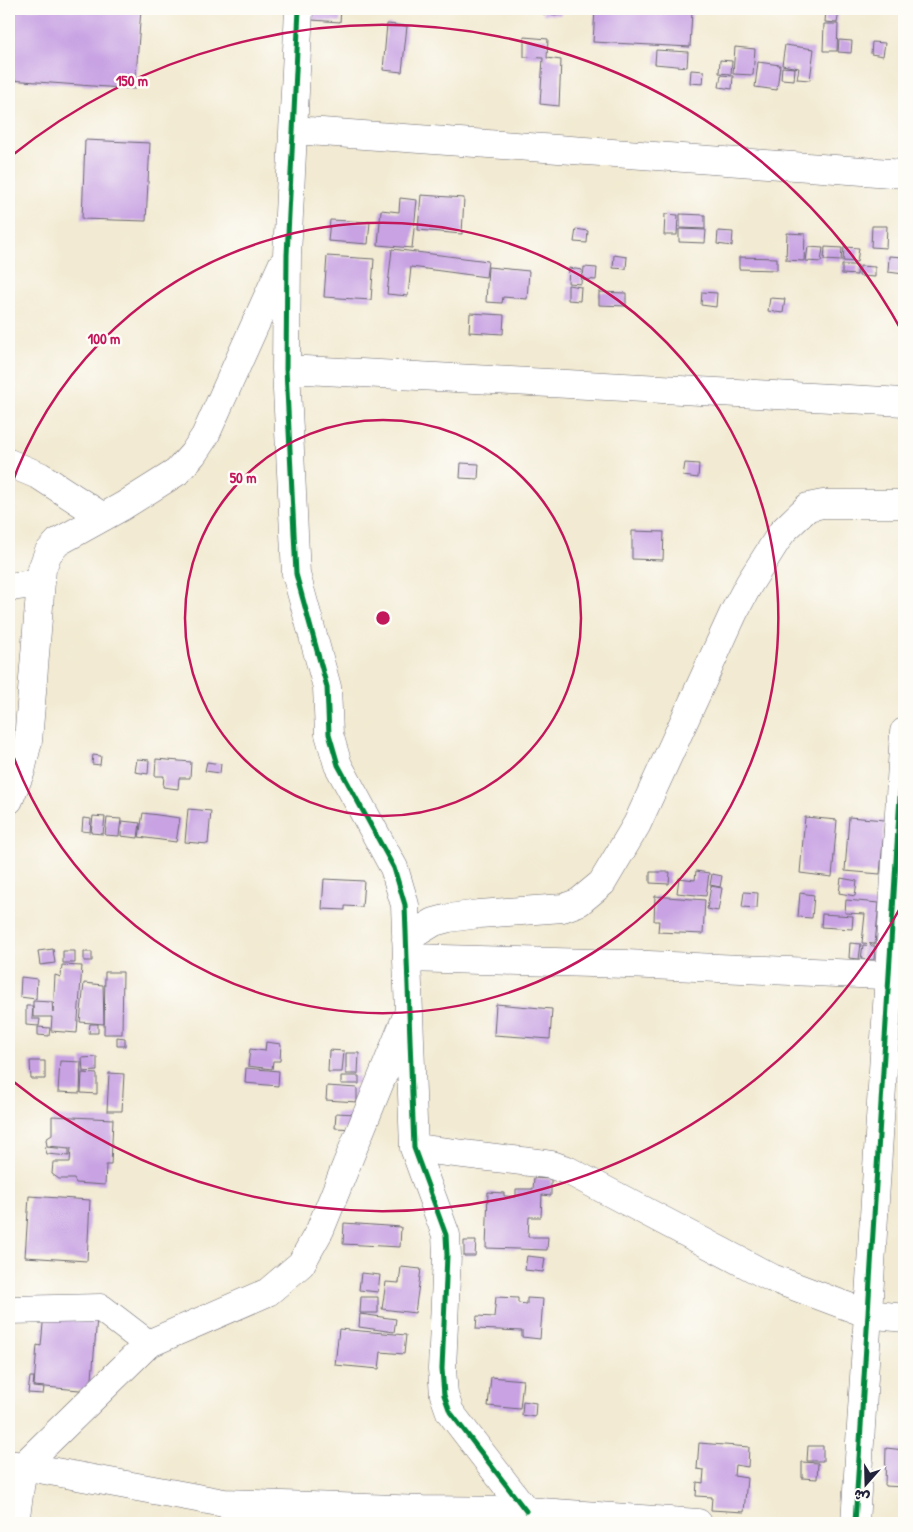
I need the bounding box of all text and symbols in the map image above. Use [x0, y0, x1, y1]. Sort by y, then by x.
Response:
text: 150 m [116, 70, 148, 91]
text: 100 m [88, 328, 120, 349]
text: 50 m [230, 467, 256, 488]
centre of rings [374, 609, 392, 627]
north arrow [840, 1460, 890, 1510]
text: ش [851, 1485, 872, 1508]

